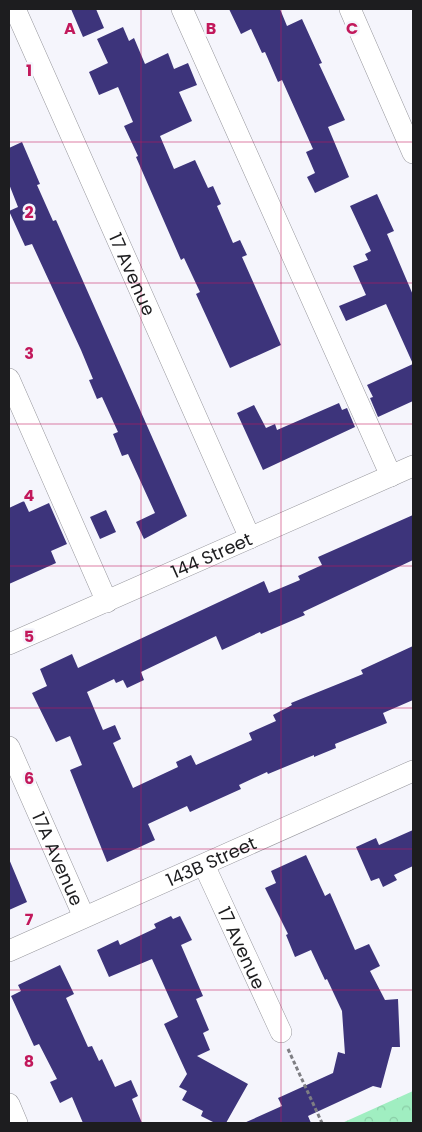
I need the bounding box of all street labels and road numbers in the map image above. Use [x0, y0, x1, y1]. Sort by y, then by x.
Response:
street label: 17 Avenue [103, 229, 162, 319]
street label: 144 Street [167, 526, 256, 584]
street label: 17A Avenue [27, 808, 90, 910]
street label: 143B Street [162, 830, 260, 892]
street label: 17 Avenue [212, 902, 272, 993]

